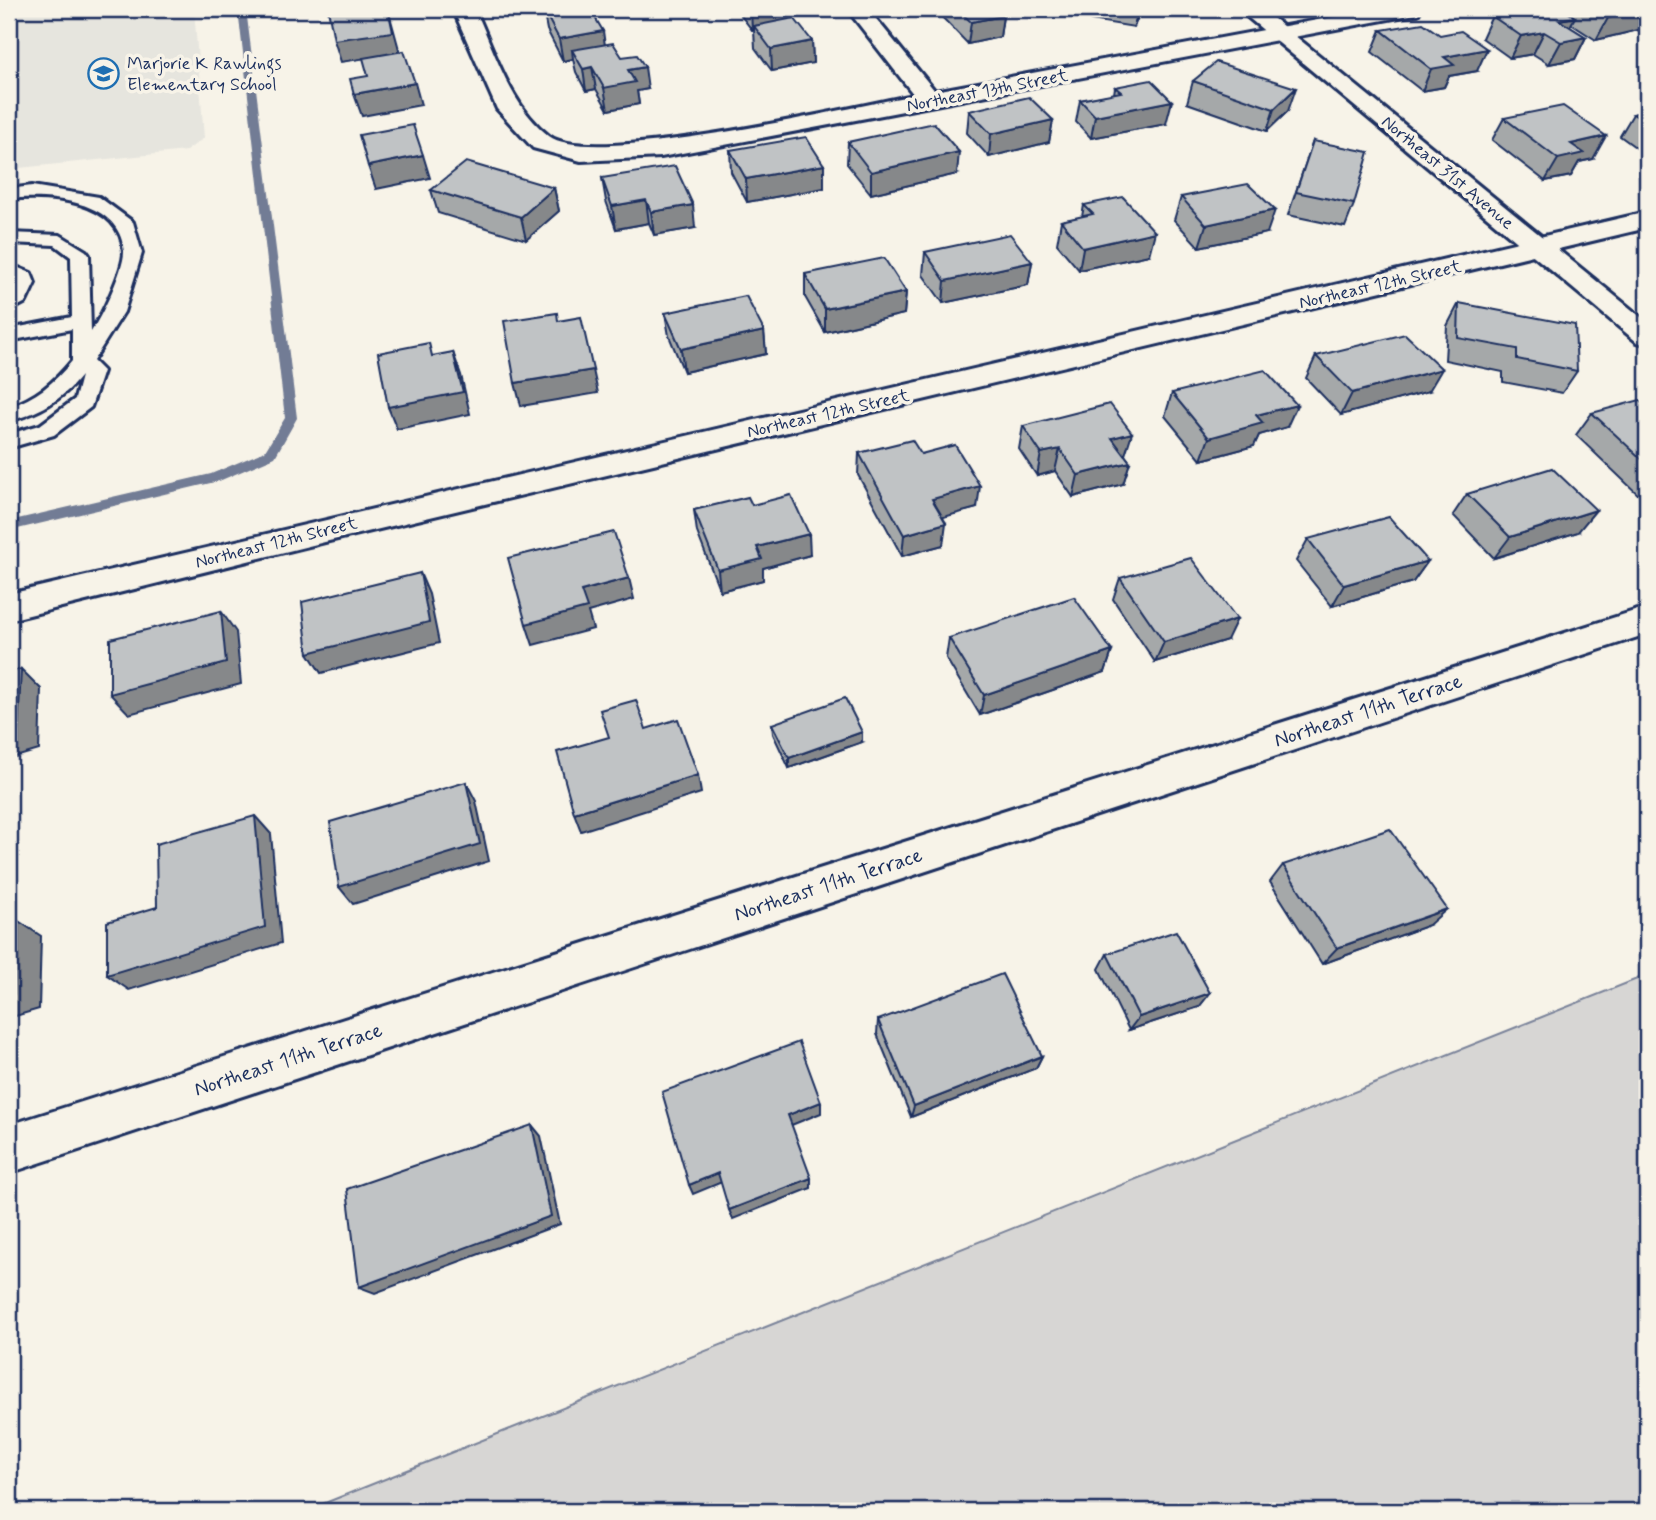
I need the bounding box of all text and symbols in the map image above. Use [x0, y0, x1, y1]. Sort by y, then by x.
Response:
place label: Marjorie K Rawlings Elementary School [127, 52, 282, 97]
school or university icon: Marjorie K Rawlings Elementary School [87, 56, 121, 90]
street label: Northeast 13th Street [904, 63, 1070, 118]
street label: Northeast 31st Avenue [1376, 110, 1519, 235]
street label: Northeast 12th Street [1297, 255, 1464, 315]
street label: Northeast 12th Street [745, 384, 912, 444]
street label: Northeast 12th Street [193, 511, 360, 575]
street label: Northeast 11th Terrace [1271, 667, 1466, 755]
street label: Northeast 11th Terrace [731, 841, 926, 929]
street label: Northeast 11th Terrace [191, 1016, 386, 1104]

